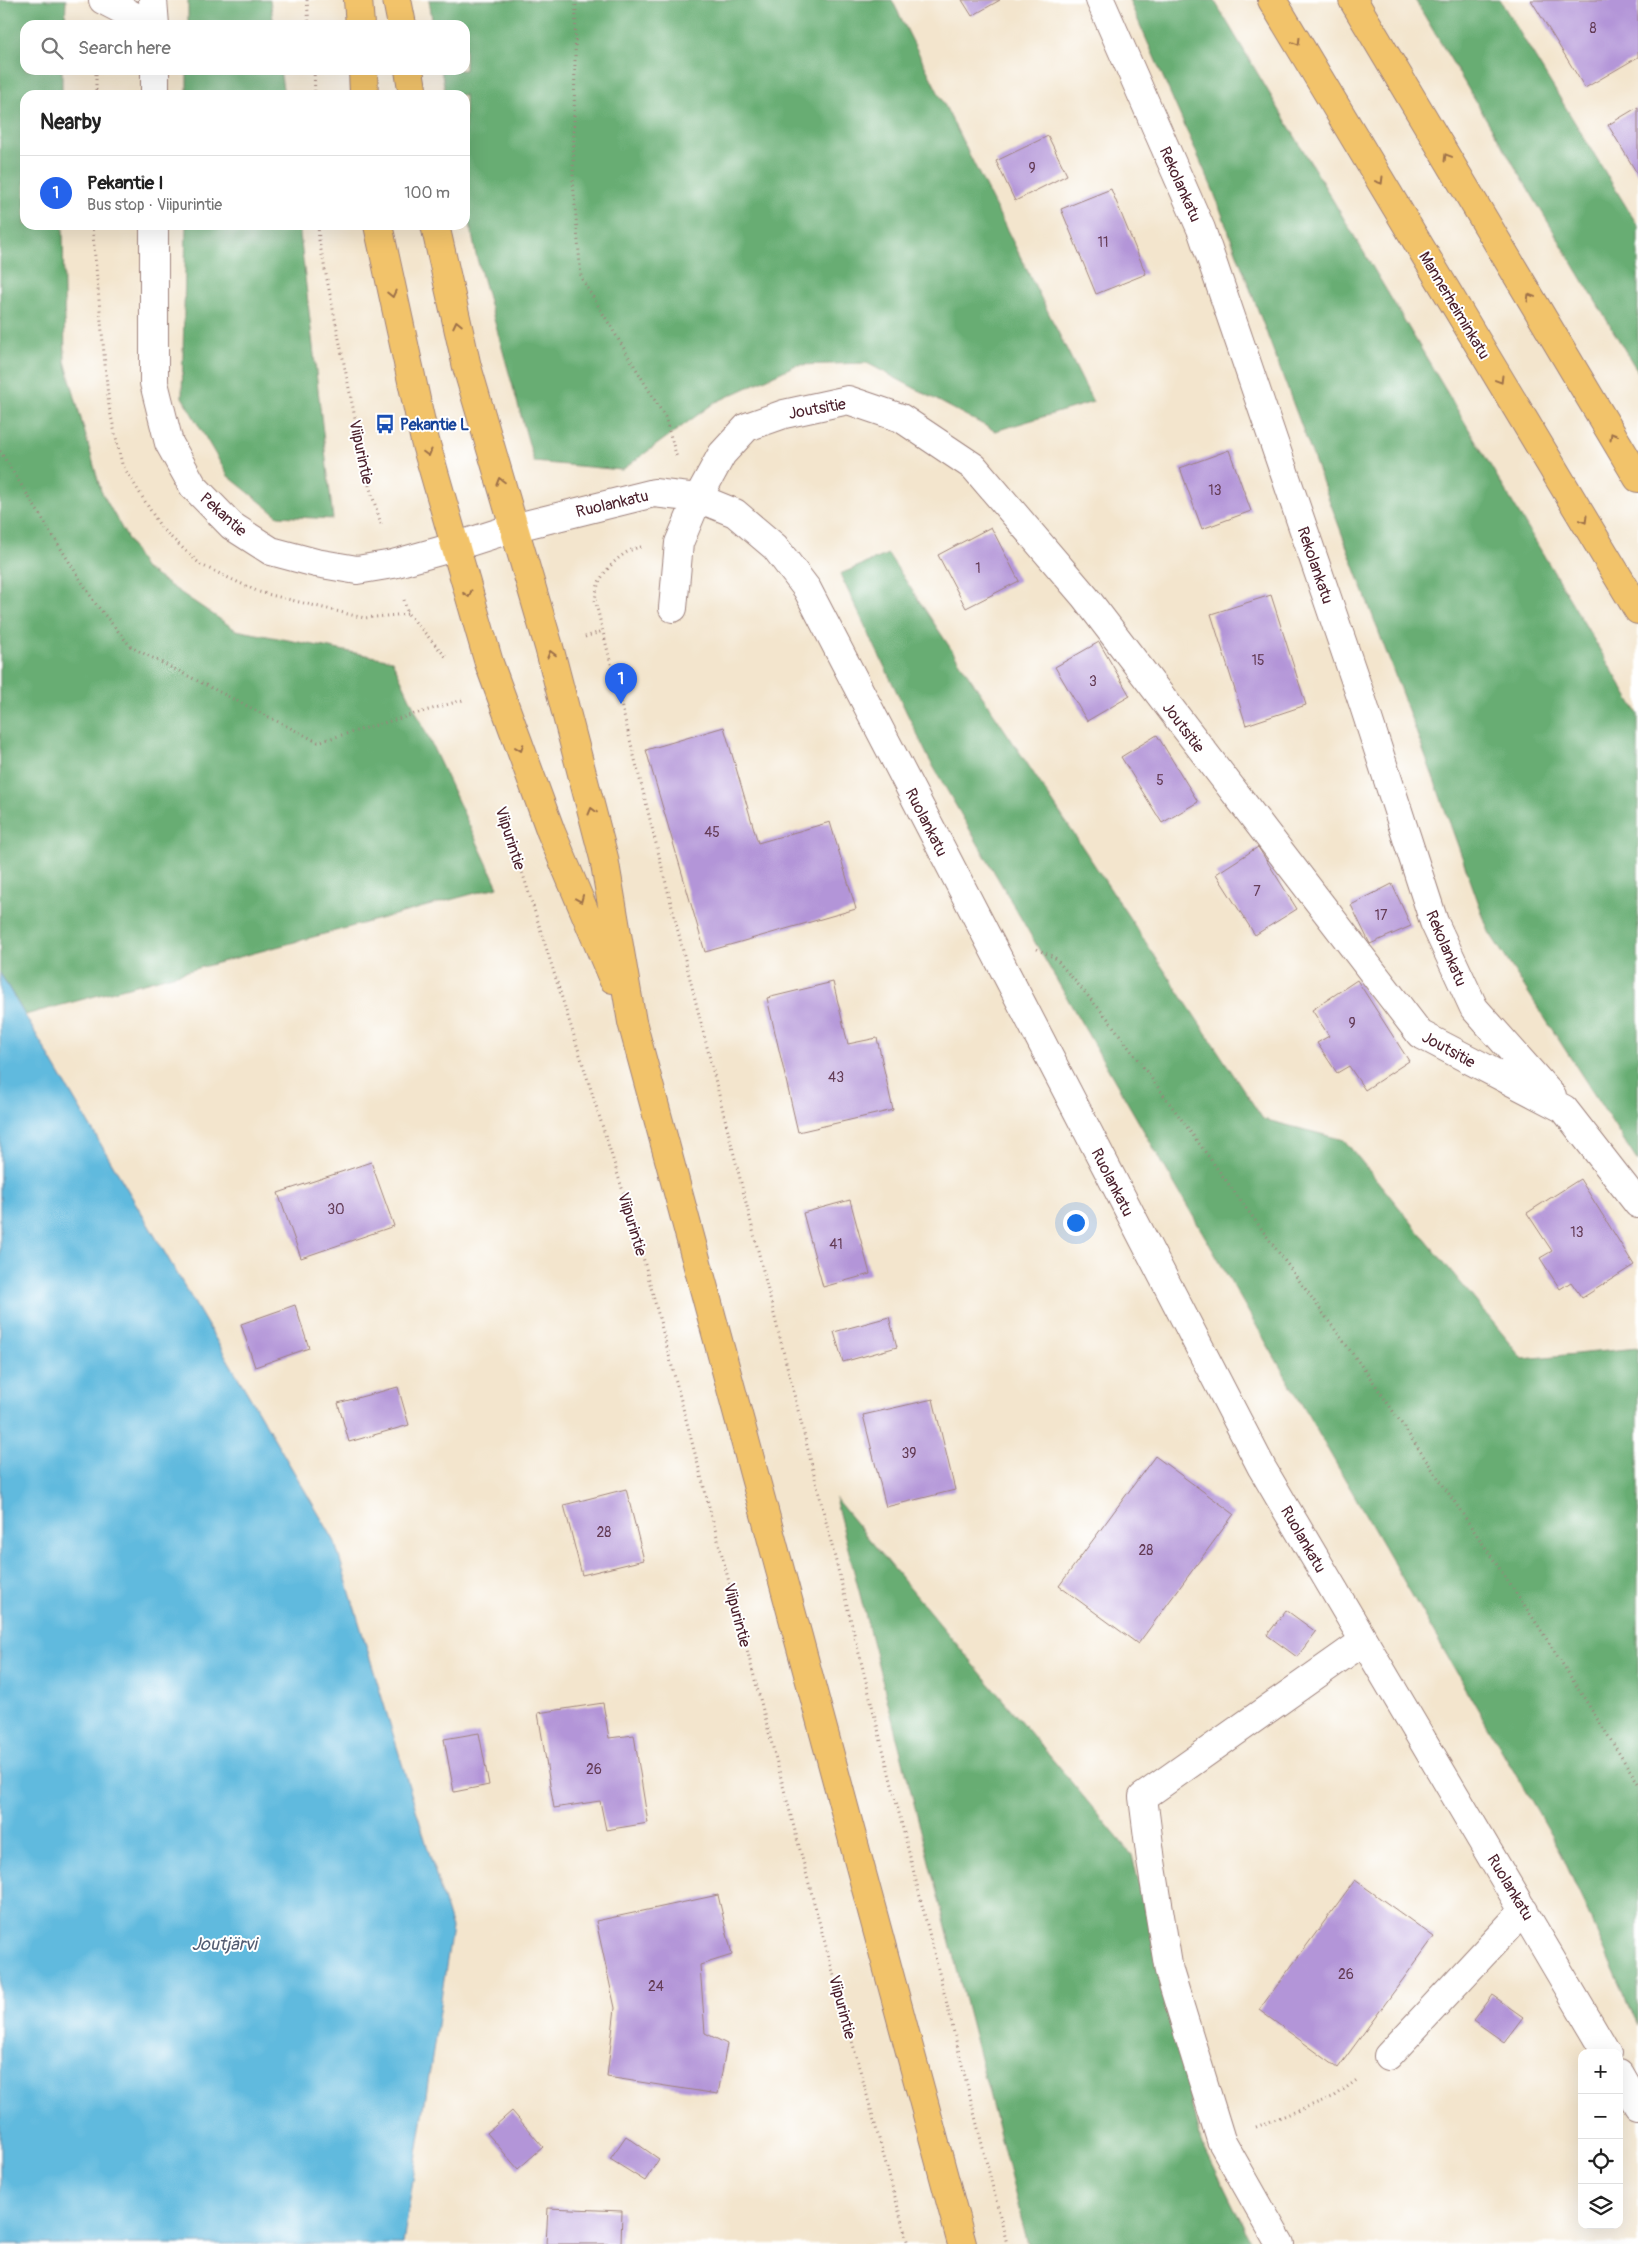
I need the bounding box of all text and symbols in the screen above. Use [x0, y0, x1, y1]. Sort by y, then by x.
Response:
search box [20, 20, 470, 75]
house number: 8 [1589, 20, 1597, 37]
icon: search [38, 34, 66, 62]
text: Search here [78, 36, 171, 60]
one-way arrow [1290, 36, 1300, 45]
text: Nearby [40, 109, 101, 136]
street label: Rekolankatu [1155, 144, 1206, 225]
one-way arrow [1443, 154, 1453, 163]
house number: 9 [1028, 160, 1036, 177]
text: Pekantie I [87, 171, 164, 195]
one-way arrow [1374, 176, 1384, 185]
text: 1 [53, 183, 59, 203]
text: 100 m [404, 183, 450, 203]
text: Bus stop · Viipurintie [87, 195, 222, 215]
house number: 11 [1098, 234, 1108, 251]
street label: Mannerheiminkatu [1414, 248, 1494, 363]
one-way arrow [386, 290, 397, 299]
one-way arrow [1526, 293, 1536, 302]
one-way arrow [452, 319, 463, 328]
one-way arrow [1494, 375, 1504, 384]
street label: Joutsitie [787, 394, 848, 424]
bus stop icon: Pekantie L [374, 413, 396, 435]
place label: Pekantie L [400, 415, 469, 435]
street label: Viipurintie [344, 418, 378, 486]
one-way arrow [1610, 433, 1620, 442]
one-way arrow [422, 448, 433, 457]
one-way arrow [495, 477, 505, 485]
house number: 13 [1208, 482, 1222, 499]
street label: Ruolankatu [574, 486, 650, 522]
street label: Pekantie [196, 488, 251, 541]
one-way arrow [1577, 514, 1587, 523]
street label: Rekolankatu [1293, 524, 1338, 607]
house number: 1 [975, 560, 981, 577]
one-way arrow [463, 590, 473, 598]
one-way arrow [546, 650, 556, 658]
house number: 15 [1251, 652, 1265, 669]
pin: 1 [605, 663, 637, 704]
house number: 3 [1089, 673, 1097, 690]
street label: Joutsitie [1158, 698, 1209, 757]
one-way arrow [514, 743, 524, 752]
house number: 5 [1156, 772, 1164, 789]
street label: Ruolankatu [900, 785, 952, 860]
street label: Viipurintie [490, 804, 530, 873]
one-way arrow [587, 808, 597, 816]
house number: 45 [704, 824, 720, 841]
house number: 7 [1253, 883, 1261, 900]
one-way arrow [573, 894, 584, 903]
house number: 17 [1375, 907, 1388, 924]
street label: Rekolankatu [1421, 907, 1471, 989]
house number: 9 [1348, 1015, 1356, 1032]
street label: Joutsitie [1418, 1027, 1479, 1073]
house number: 43 [828, 1069, 844, 1086]
street label: Ruolankatu [1086, 1145, 1138, 1220]
street label: Viipurintie [613, 1190, 651, 1259]
house number: 30 [327, 1201, 345, 1218]
your location [1063, 1210, 1089, 1236]
house number: 13 [1570, 1224, 1584, 1241]
house number: 41 [829, 1236, 843, 1253]
house number: 39 [901, 1445, 917, 1462]
street label: Ruolankatu [1276, 1503, 1330, 1576]
house number: 28 [597, 1524, 611, 1541]
house number: 28 [1139, 1542, 1153, 1559]
street label: Viipurintie [719, 1581, 755, 1650]
house number: 26 [586, 1761, 602, 1778]
street label: Ruolankatu [1483, 1851, 1538, 1924]
water label: Joutjärvi [191, 1933, 259, 1956]
house number: 26 [1338, 1966, 1354, 1983]
street label: Viipurintie [824, 1973, 860, 2042]
house number: 24 [648, 1978, 664, 1995]
map controls [1578, 2049, 1623, 2229]
button: + [1578, 2049, 1623, 2094]
button: − [1578, 2094, 1623, 2139]
button: locate [1578, 2139, 1623, 2184]
button: layers [1578, 2184, 1623, 2229]

